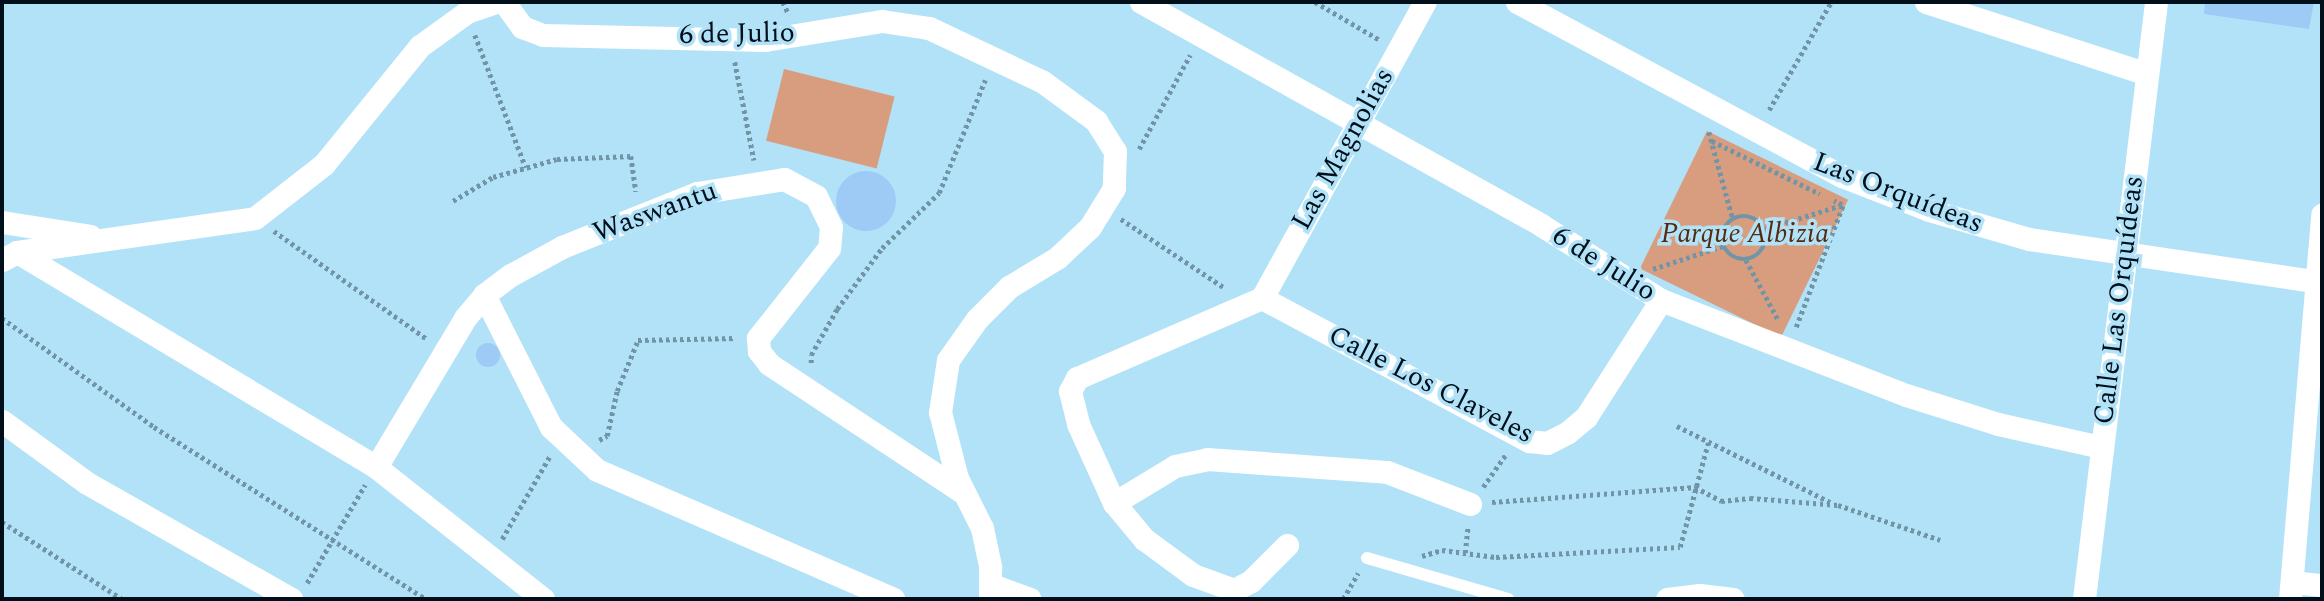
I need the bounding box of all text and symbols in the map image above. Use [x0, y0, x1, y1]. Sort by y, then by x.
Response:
street label: 6 de Julio [679, 16, 795, 52]
street label: Las Magnolias [1285, 62, 1401, 236]
street label: Las Orquídeas [1808, 145, 1988, 241]
street label: Waswantu [588, 174, 722, 250]
street label: Calle Las Orquídeas [2087, 174, 2151, 426]
park label: Parque Albizia [1661, 217, 1829, 251]
street label: 6 de Julio [1546, 219, 1662, 309]
street label: Calle Los Claveles [1323, 319, 1539, 451]

